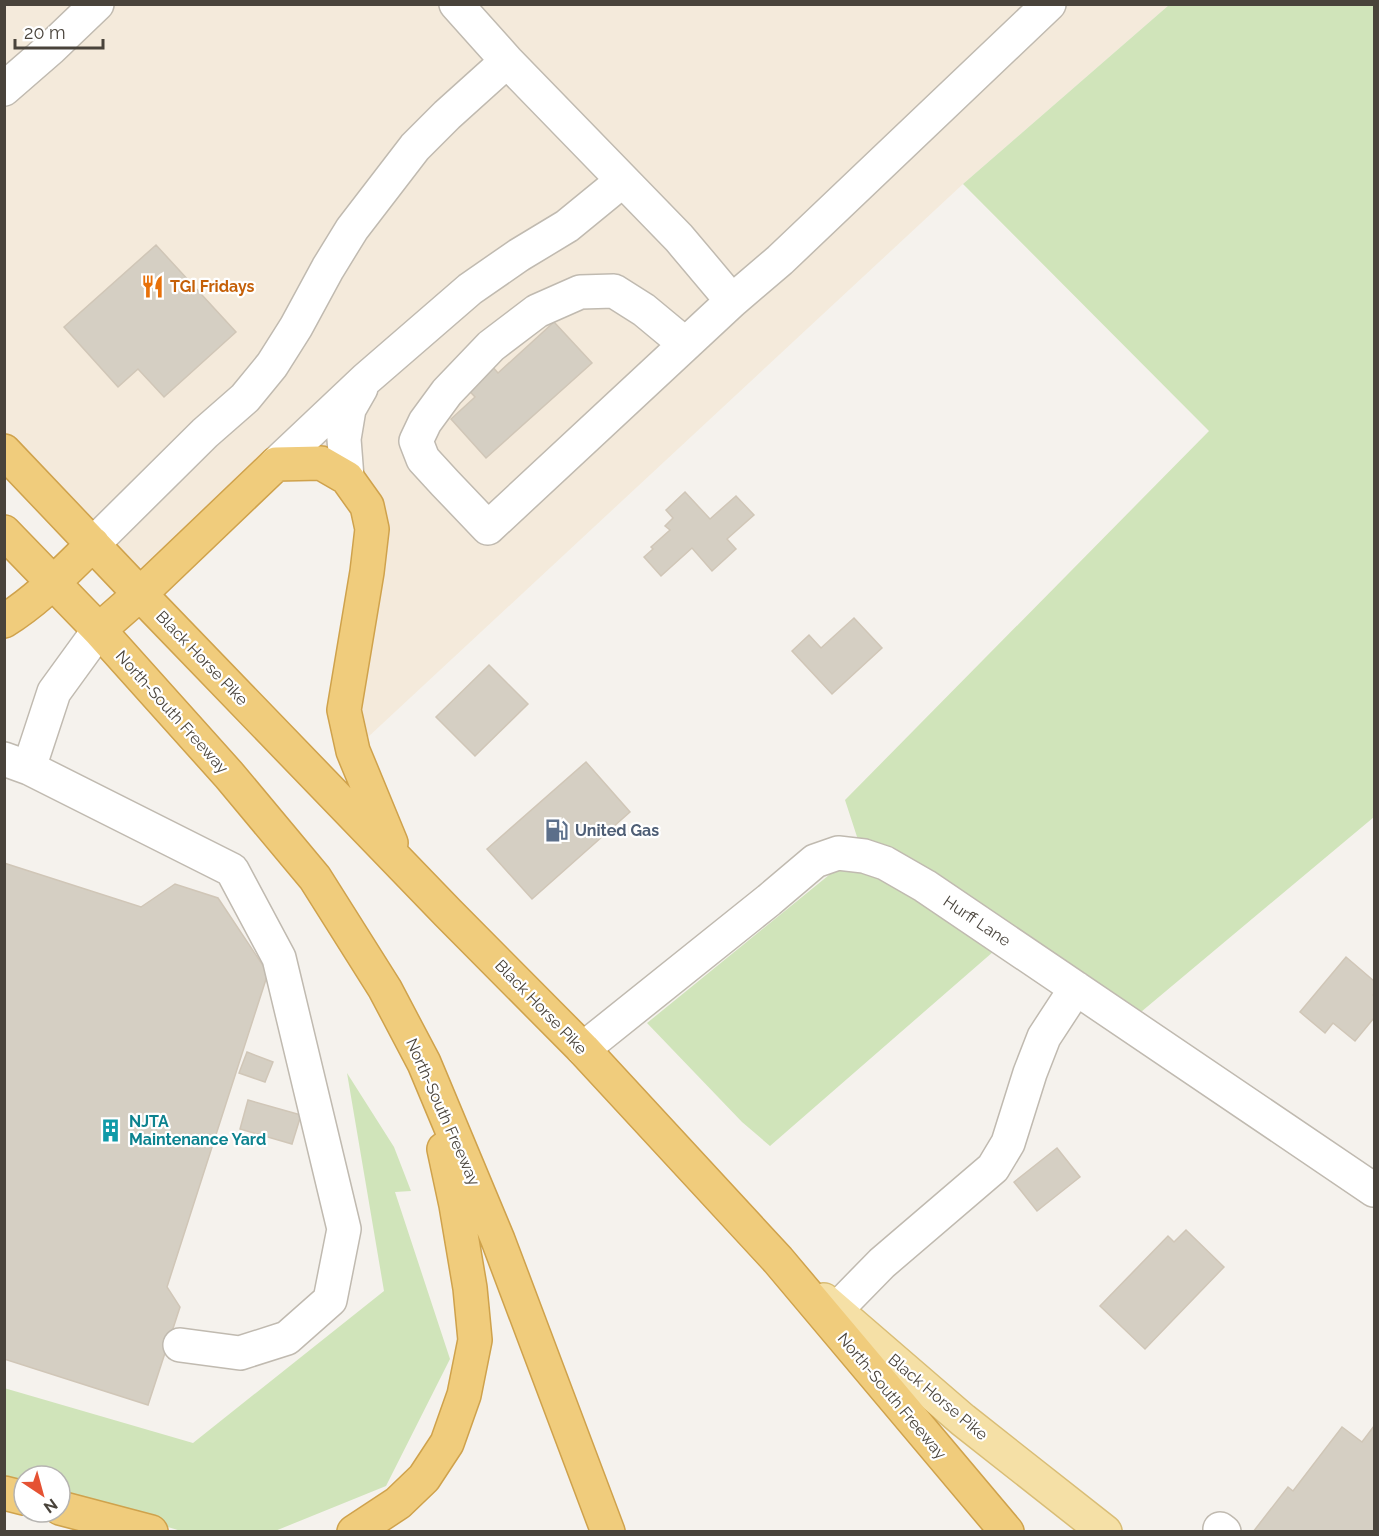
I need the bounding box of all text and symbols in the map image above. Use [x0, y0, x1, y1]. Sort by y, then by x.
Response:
scale bar [15, 12, 104, 50]
text: 20 m [24, 22, 66, 43]
restaurant icon: TGI Fridays [139, 273, 165, 299]
place label: TGI Fridays [170, 277, 254, 296]
street label: Black Horse Pike [152, 607, 252, 709]
street label: North-South Freeway [112, 647, 232, 778]
fuel station icon: United Gas [544, 817, 570, 843]
place label: United Gas [575, 821, 659, 840]
street label: Hurff Lane [940, 892, 1014, 950]
street label: Black Horse Pike [491, 956, 591, 1058]
street label: North-South Freeway [402, 1036, 484, 1189]
place label: NJTA Maintenance Yard [129, 1112, 266, 1149]
building icon: NJTA Maintenance Yard [98, 1117, 124, 1143]
street label: North-South Freeway [834, 1329, 951, 1463]
street label: Black Horse Pike [884, 1350, 992, 1444]
north arrow [12, 1464, 72, 1524]
text: N [40, 1494, 61, 1517]

